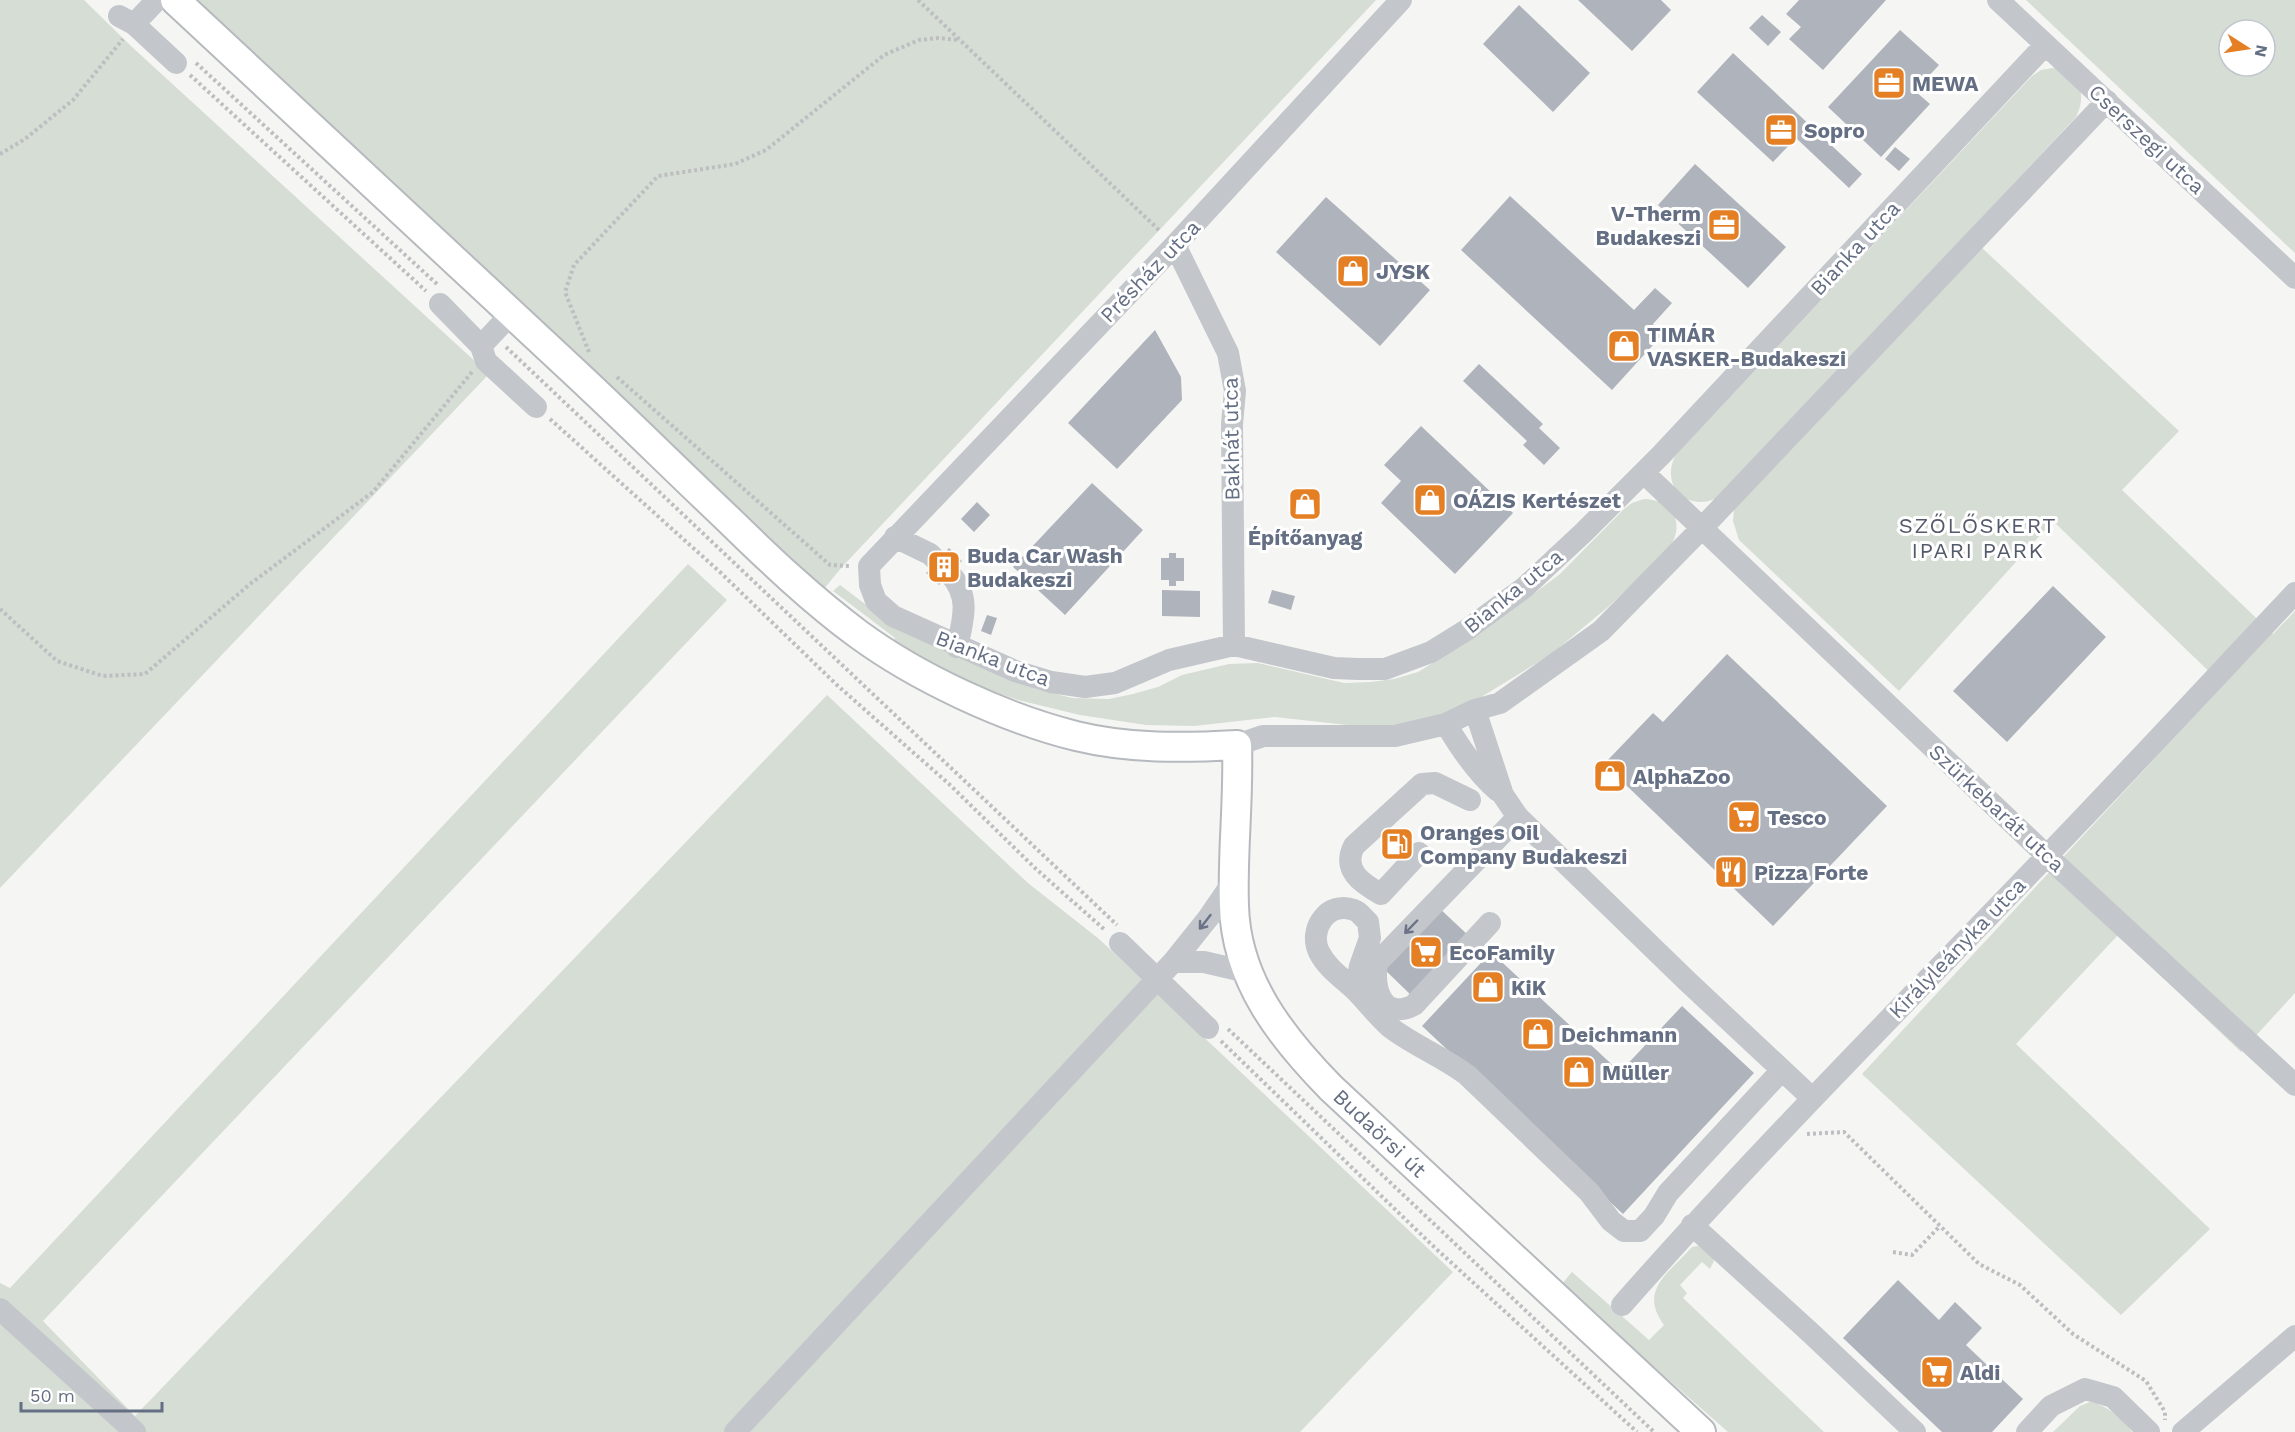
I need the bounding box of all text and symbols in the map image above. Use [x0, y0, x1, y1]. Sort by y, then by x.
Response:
north arrow [2217, 18, 2277, 78]
text: N [2251, 43, 2272, 59]
office icon: MEWA [1871, 65, 1907, 101]
place label: MEWA [1912, 71, 1979, 96]
street label: Cserszegi utca [2084, 79, 2210, 199]
office icon: Sopro [1763, 112, 1799, 148]
place label: Sopro [1804, 118, 1865, 143]
street label: Bianka utca [1805, 196, 1905, 300]
place label: V-Therm Budakeszi [1596, 201, 1701, 250]
office icon: V-Therm Budakeszi [1706, 207, 1742, 243]
street label: Présház utca [1095, 214, 1205, 327]
shop icon: JYSK [1335, 253, 1371, 289]
place label: JYSK [1376, 259, 1430, 284]
place label: TIMÁR VASKER-Budakeszi [1647, 322, 1846, 371]
shop icon: TIMÁR VASKER-Budakeszi [1606, 328, 1642, 364]
street label: Bakhát utca [1217, 377, 1245, 501]
shop icon: OÁZIS Kertészet [1412, 482, 1448, 518]
shop icon: Építőanyag [1287, 486, 1323, 522]
place label: OÁZIS Kertészet [1453, 488, 1621, 513]
district label: SZŐLŐSKERT IPARI PARK [1899, 513, 2057, 563]
place label: Építőanyag [1248, 525, 1363, 550]
place label: Buda Car Wash Budakeszi [967, 543, 1123, 592]
street label: Bianka utca [1459, 544, 1568, 638]
building icon: Buda Car Wash Budakeszi [926, 549, 962, 585]
street label: Bianka utca [933, 625, 1054, 691]
street label: Szürkebarát utca [1924, 739, 2070, 877]
shop icon: AlphaZoo [1592, 758, 1628, 794]
place label: AlphaZoo [1633, 764, 1731, 789]
supermarket icon: Tesco [1726, 799, 1762, 835]
place label: Tesco [1767, 805, 1827, 830]
place label: Oranges Oil Company Budakeszi [1420, 820, 1627, 869]
fuel station icon: Oranges Oil Company Budakeszi [1379, 826, 1415, 862]
restaurant icon: Pizza Forte [1713, 854, 1749, 890]
place label: Pizza Forte [1754, 860, 1868, 885]
street label: Királyleányka utca [1883, 872, 2031, 1024]
one-way arrow [1199, 913, 1212, 929]
one-way arrow [1404, 919, 1418, 934]
supermarket icon: EcoFamily [1408, 934, 1444, 970]
place label: EcoFamily [1449, 940, 1555, 965]
shop icon: KiK [1470, 969, 1506, 1005]
place label: KiK [1511, 975, 1547, 1000]
shop icon: Deichmann [1520, 1016, 1556, 1052]
place label: Deichmann [1561, 1022, 1677, 1047]
shop icon: Müller [1561, 1054, 1597, 1090]
place label: Müller [1602, 1060, 1669, 1085]
street label: Budaörsi út [1328, 1084, 1432, 1183]
supermarket icon: Aldi [1919, 1354, 1955, 1390]
place label: Aldi [1960, 1360, 2000, 1385]
scale bar [21, 1375, 162, 1413]
text: 50 m [30, 1385, 75, 1406]

